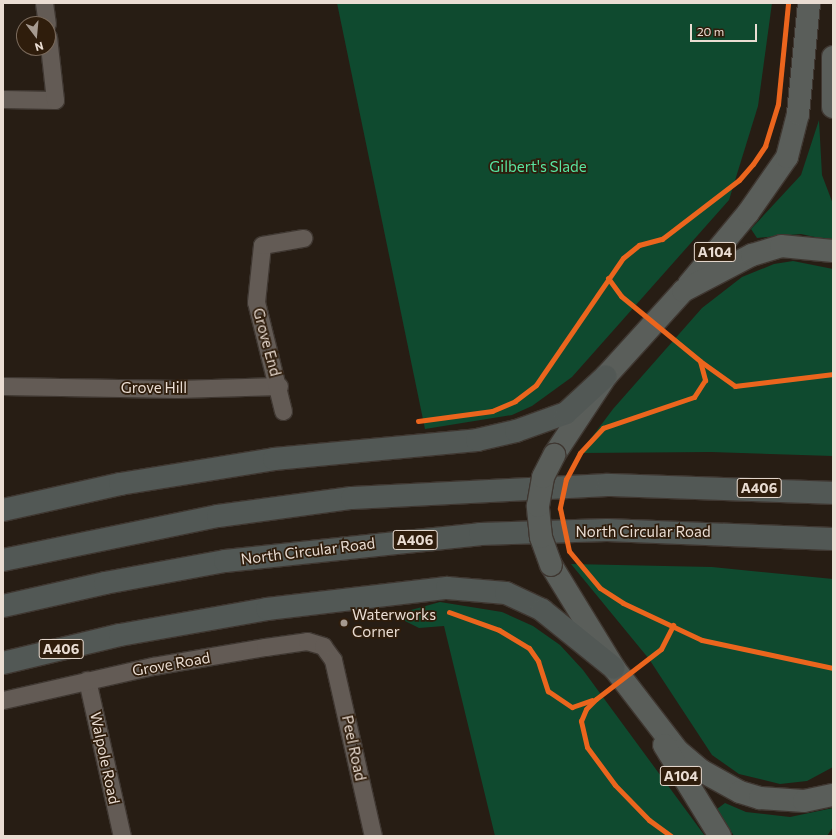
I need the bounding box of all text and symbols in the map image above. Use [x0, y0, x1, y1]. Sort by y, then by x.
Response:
north arrow [16, 16, 56, 56]
scale bar [692, 16, 759, 42]
text: 20 m [697, 24, 724, 38]
text: N [33, 40, 45, 54]
park label: Gilbert's Slade [489, 158, 587, 176]
road number: A104 [693, 240, 737, 264]
street label: Grove End [249, 306, 285, 378]
street label: Grove Hill [121, 379, 187, 397]
road number: A406 [736, 476, 782, 500]
street label: North Circular Road [575, 523, 711, 541]
road number: A406 [392, 528, 438, 552]
street label: North Circular Road [240, 534, 376, 568]
place label: Waterworks Corner [352, 605, 436, 640]
marker: Waterworks Corner [339, 618, 349, 628]
road number: A406 [38, 637, 84, 661]
street label: Grove Road [131, 648, 211, 680]
street label: Walpole Road [86, 710, 124, 806]
street label: Peel Road [338, 714, 370, 782]
road number: A104 [659, 764, 703, 788]

